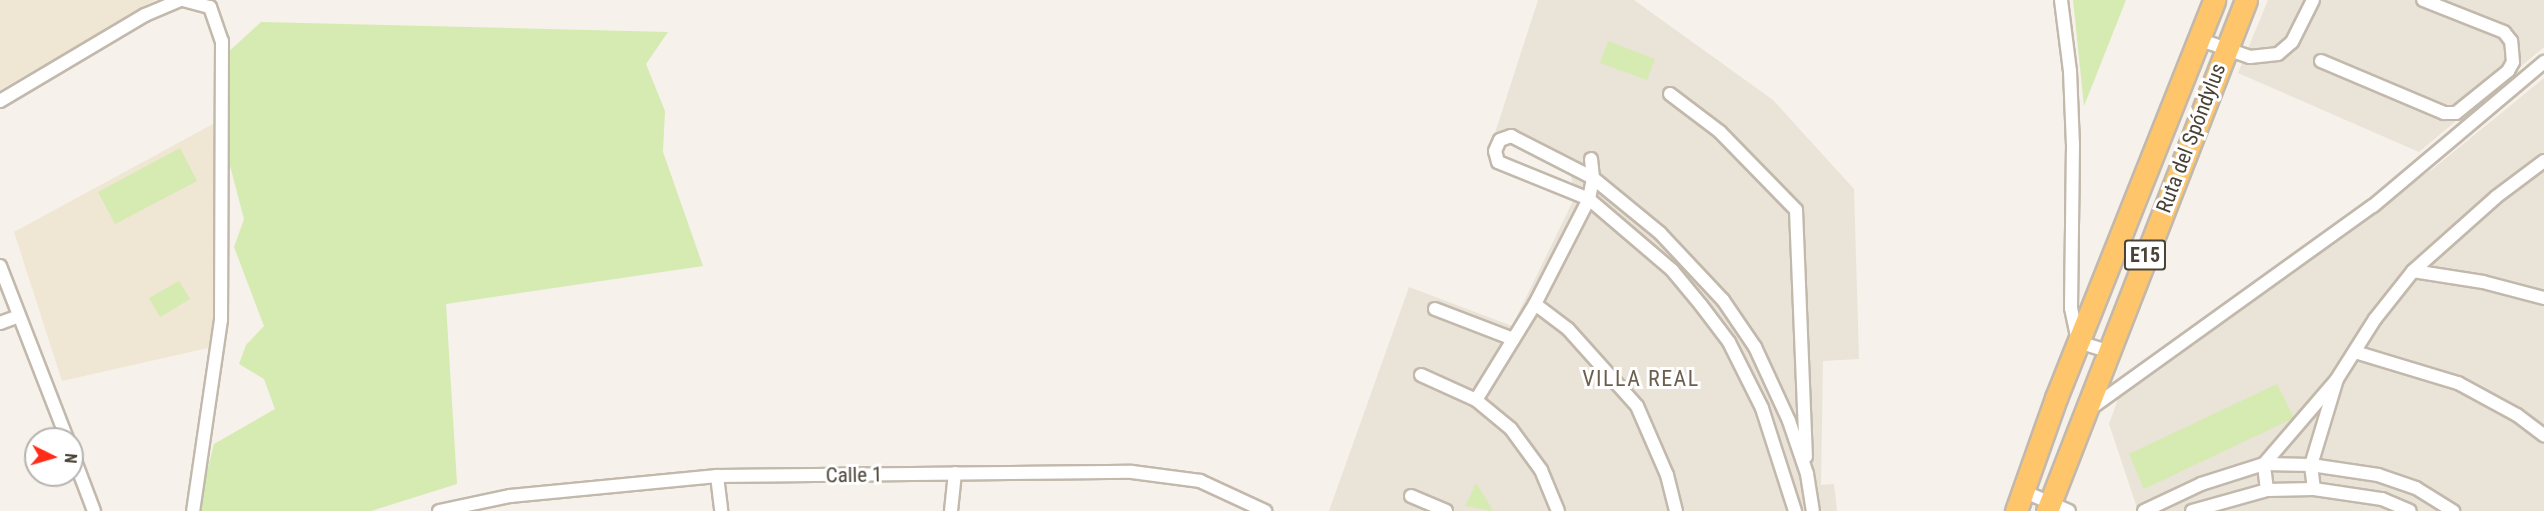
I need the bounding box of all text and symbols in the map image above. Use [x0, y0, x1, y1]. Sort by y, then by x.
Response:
street label: Ruta del Spóndylus [2151, 60, 2231, 216]
road number: E15 [2122, 238, 2168, 272]
district label: VILLA REAL [1582, 366, 1700, 392]
north arrow [24, 427, 84, 487]
text: N [61, 453, 80, 464]
street label: Calle 1 [825, 462, 883, 488]

